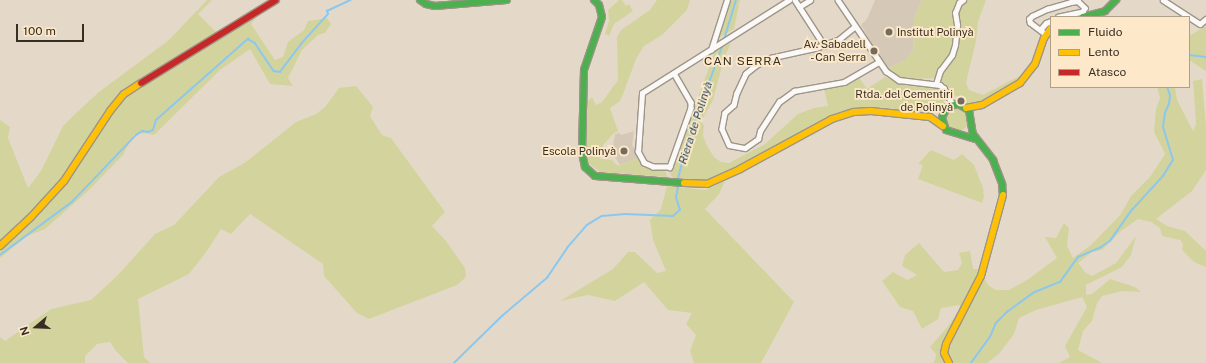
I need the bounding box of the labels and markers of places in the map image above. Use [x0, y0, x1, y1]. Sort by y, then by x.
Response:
place label: Institut Polinyà [897, 25, 974, 39]
marker: Institut Polinyà [884, 27, 894, 37]
place label: Av. Sabadell - Can Serra [803, 38, 866, 64]
marker: Av. Sabadell - Can Serra [869, 46, 879, 56]
place label: Rtda. del Cementiri de Polinyà [855, 88, 953, 114]
marker: Rtda. del Cementiri de Polinyà [956, 96, 966, 106]
place label: Escola Polinyà [542, 144, 616, 158]
marker: Escola Polinyà [619, 146, 629, 156]

